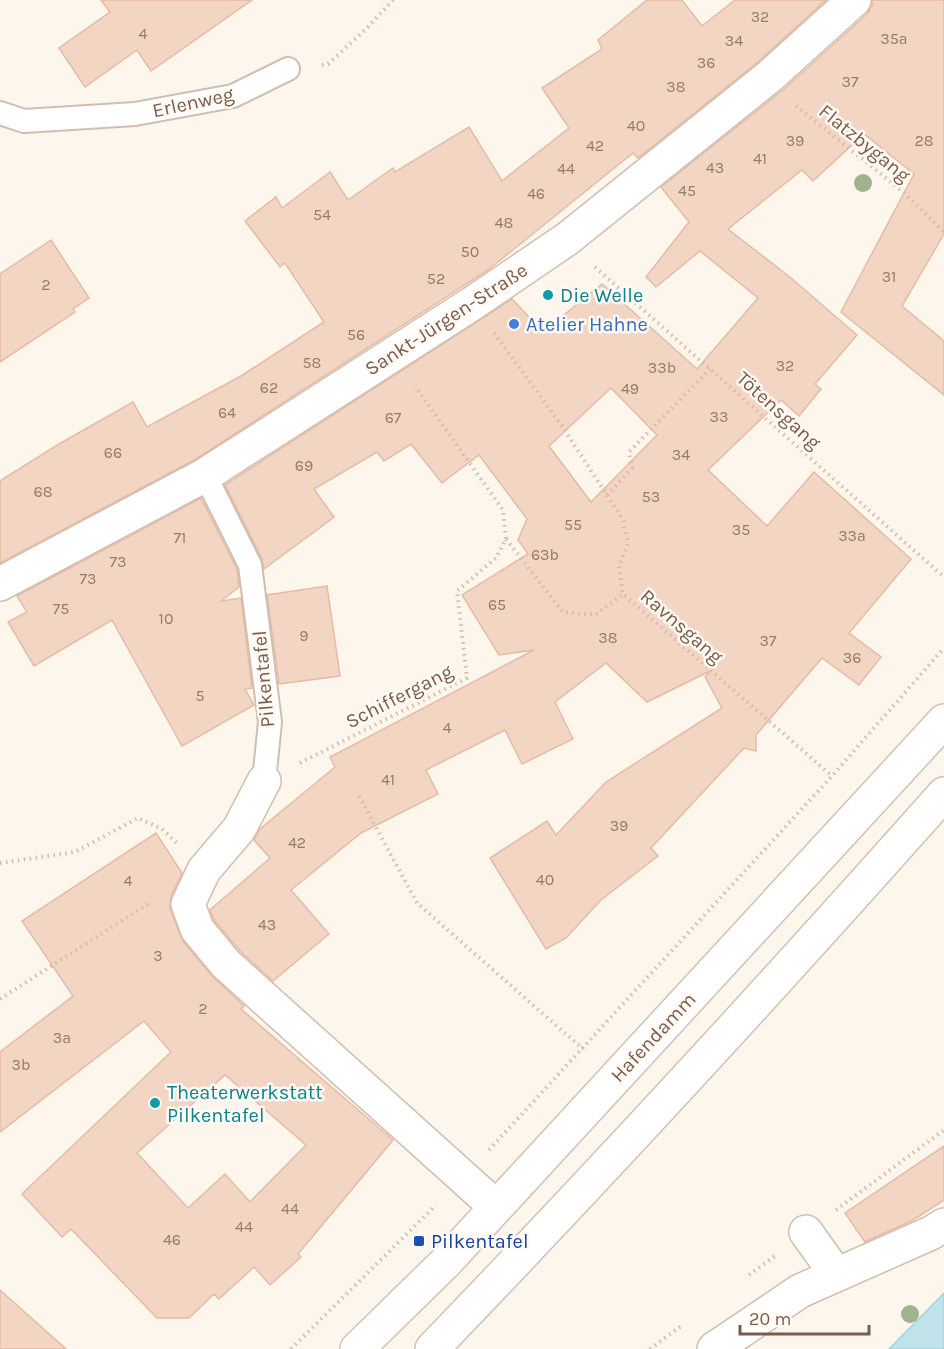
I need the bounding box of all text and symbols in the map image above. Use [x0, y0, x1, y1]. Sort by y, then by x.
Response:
house number: 32 [751, 7, 769, 26]
house number: 4 [139, 24, 148, 43]
house number: 35a [880, 29, 908, 48]
house number: 34 [725, 31, 743, 50]
house number: 36 [697, 53, 715, 72]
house number: 37 [842, 72, 859, 91]
house number: 38 [666, 77, 686, 96]
street label: Erlenweg [150, 83, 236, 122]
street label: Flatzbygang [814, 100, 915, 187]
house number: 40 [627, 116, 645, 135]
house number: 39 [786, 131, 804, 150]
house number: 28 [914, 131, 934, 150]
house number: 42 [586, 136, 604, 155]
house number: 41 [753, 149, 767, 168]
house number: 43 [706, 158, 724, 177]
house number: 44 [557, 159, 575, 178]
house number: 45 [678, 181, 696, 200]
house number: 46 [527, 184, 545, 203]
house number: 54 [313, 205, 331, 224]
house number: 48 [495, 213, 513, 232]
house number: 50 [461, 242, 479, 261]
street label: Sankt-Jürgen-Straße [361, 258, 532, 381]
house number: 31 [882, 267, 896, 286]
house number: 52 [427, 269, 445, 288]
house number: 2 [41, 275, 51, 294]
place label: Die Welle [560, 284, 643, 307]
marker: Die Welle [541, 288, 555, 302]
place label: Atelier Hahne [526, 313, 648, 336]
marker: Atelier Hahne [507, 317, 521, 331]
house number: 56 [347, 325, 365, 344]
house number: 58 [303, 353, 321, 372]
house number: 32 [776, 356, 794, 375]
house number: 33b [648, 358, 676, 377]
street label: Tötensgang [732, 367, 826, 454]
house number: 62 [260, 378, 278, 397]
house number: 49 [621, 379, 639, 398]
house number: 64 [218, 403, 236, 422]
house number: 33 [710, 407, 728, 426]
house number: 67 [385, 408, 402, 427]
house number: 66 [104, 443, 122, 462]
house number: 34 [672, 445, 690, 464]
house number: 69 [295, 456, 313, 475]
house number: 68 [34, 482, 53, 501]
house number: 53 [642, 487, 660, 506]
house number: 55 [564, 515, 582, 534]
house number: 35 [732, 520, 750, 539]
house number: 33a [838, 526, 866, 545]
house number: 71 [174, 528, 186, 547]
house number: 63b [531, 545, 559, 564]
house number: 73 [110, 552, 126, 571]
house number: 73 [80, 569, 96, 588]
street label: Ravnsgang [636, 584, 728, 668]
house number: 65 [488, 595, 506, 614]
house number: 75 [53, 599, 69, 618]
house number: 10 [159, 609, 173, 628]
house number: 9 [299, 626, 309, 645]
house number: 38 [598, 628, 618, 647]
street label: Pilkentafel [248, 629, 279, 729]
house number: 37 [760, 631, 777, 650]
house number: 36 [843, 648, 861, 667]
street label: Schiffergang [342, 660, 457, 733]
house number: 5 [195, 686, 205, 705]
house number: 4 [443, 718, 452, 737]
house number: 41 [381, 770, 395, 789]
house number: 39 [610, 816, 628, 835]
house number: 42 [288, 833, 306, 852]
house number: 40 [536, 870, 554, 889]
house number: 4 [124, 871, 133, 890]
house number: 43 [258, 915, 276, 934]
house number: 3 [153, 946, 163, 965]
street label: Hafendamm [606, 988, 701, 1087]
house number: 2 [198, 999, 208, 1018]
house number: 3a [53, 1028, 71, 1047]
house number: 3b [12, 1055, 30, 1074]
place label: Theaterwerkstatt Pilkentafel [167, 1081, 323, 1127]
marker: Theaterwerkstatt Pilkentafel [148, 1096, 162, 1110]
house number: 44 [281, 1199, 299, 1218]
house number: 44 [235, 1217, 253, 1236]
house number: 46 [163, 1230, 181, 1249]
place label: Pilkentafel [431, 1230, 529, 1253]
marker: Pilkentafel [412, 1234, 426, 1248]
scale bar [740, 1298, 869, 1336]
text: 20 m [749, 1308, 791, 1330]

